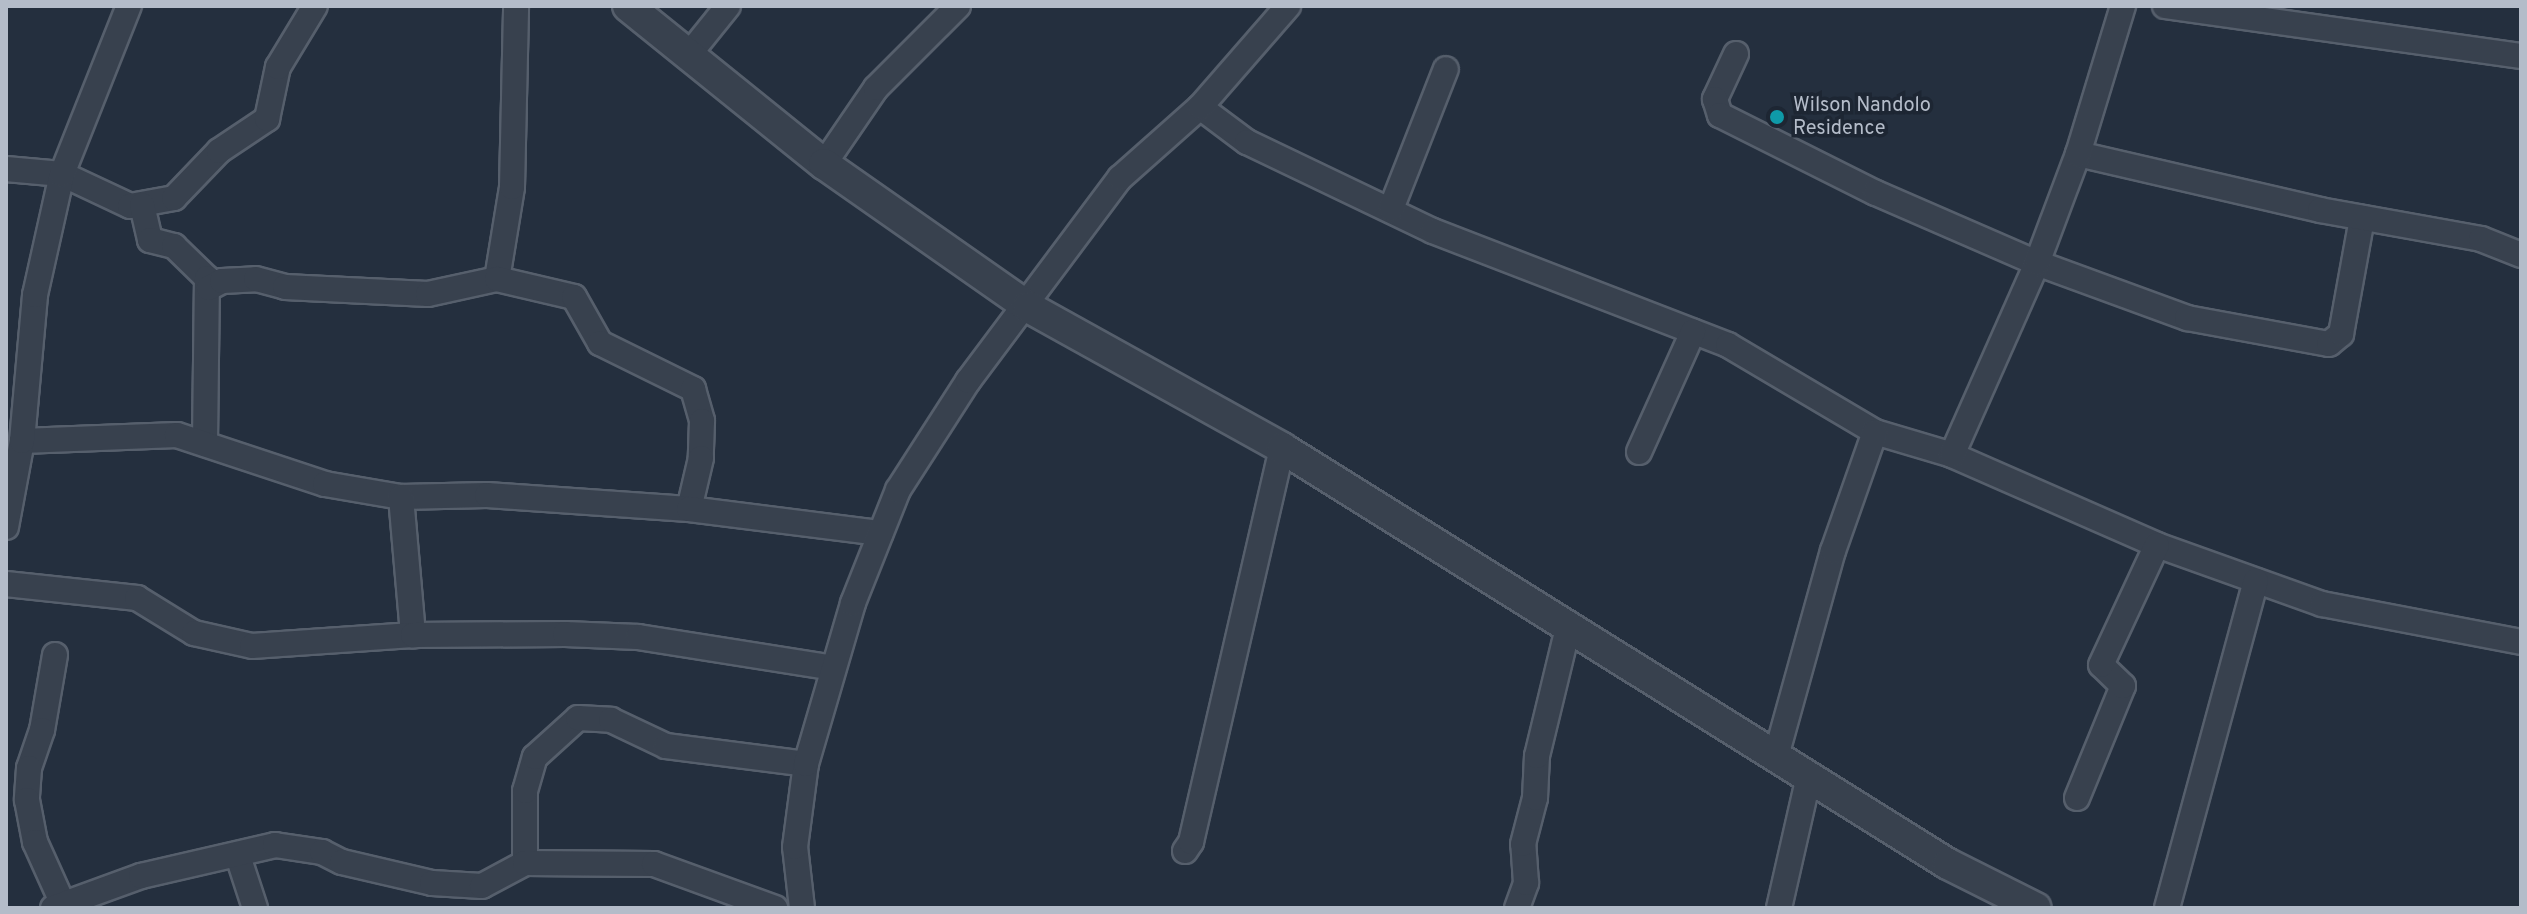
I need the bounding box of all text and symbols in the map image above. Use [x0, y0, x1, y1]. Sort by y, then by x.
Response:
place label: Wilson Nandolo Residence [1793, 94, 1931, 141]
marker: Wilson Nandolo Residence [1768, 108, 1786, 126]

